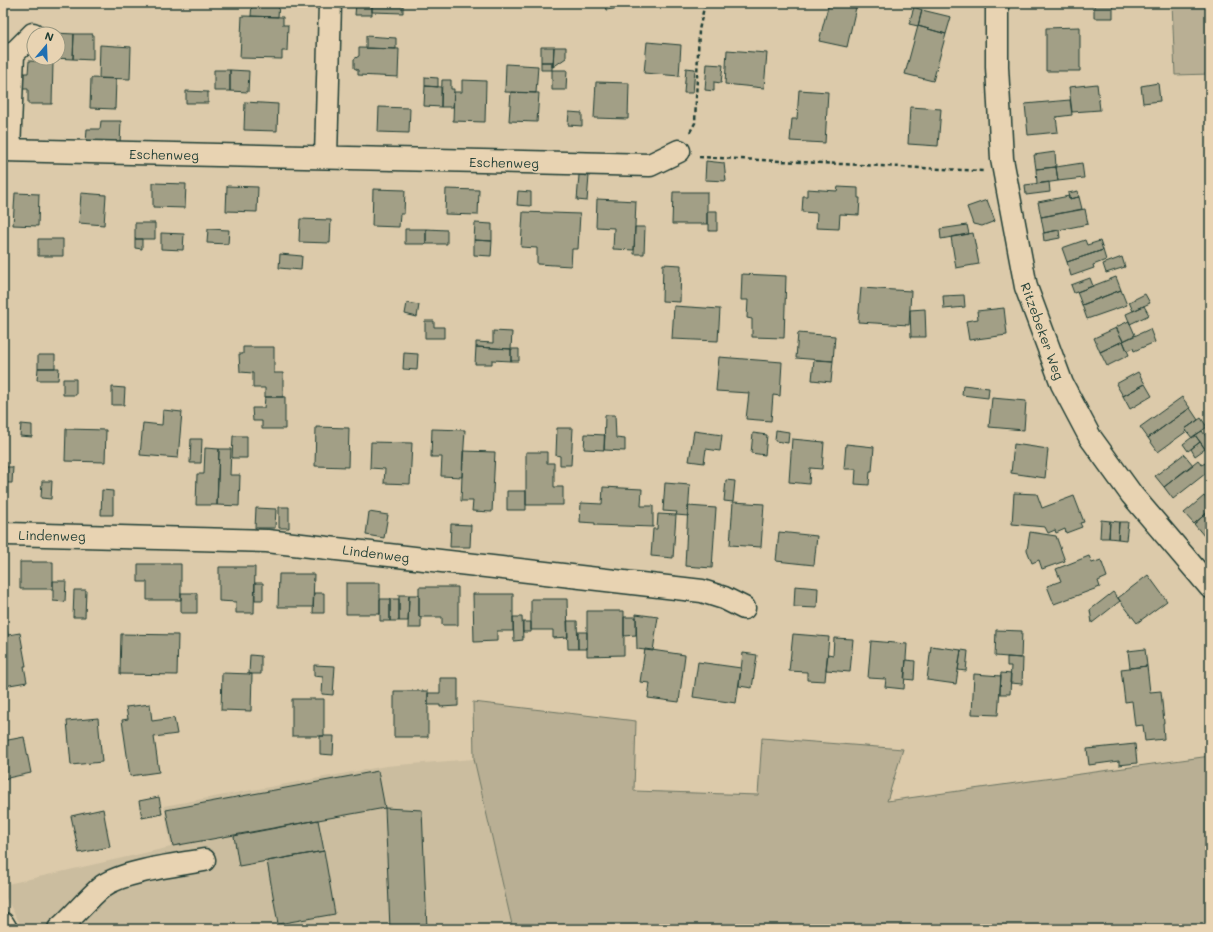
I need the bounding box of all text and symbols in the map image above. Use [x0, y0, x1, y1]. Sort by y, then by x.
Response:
north arrow [26, 26, 66, 66]
text: N [43, 28, 56, 45]
street label: Eschenweg [129, 145, 199, 163]
street label: Eschenweg [469, 153, 539, 171]
street label: Ritzebeker Weg [1018, 280, 1068, 382]
street label: Lindenweg [18, 526, 86, 544]
street label: Lindenweg [342, 540, 410, 566]

